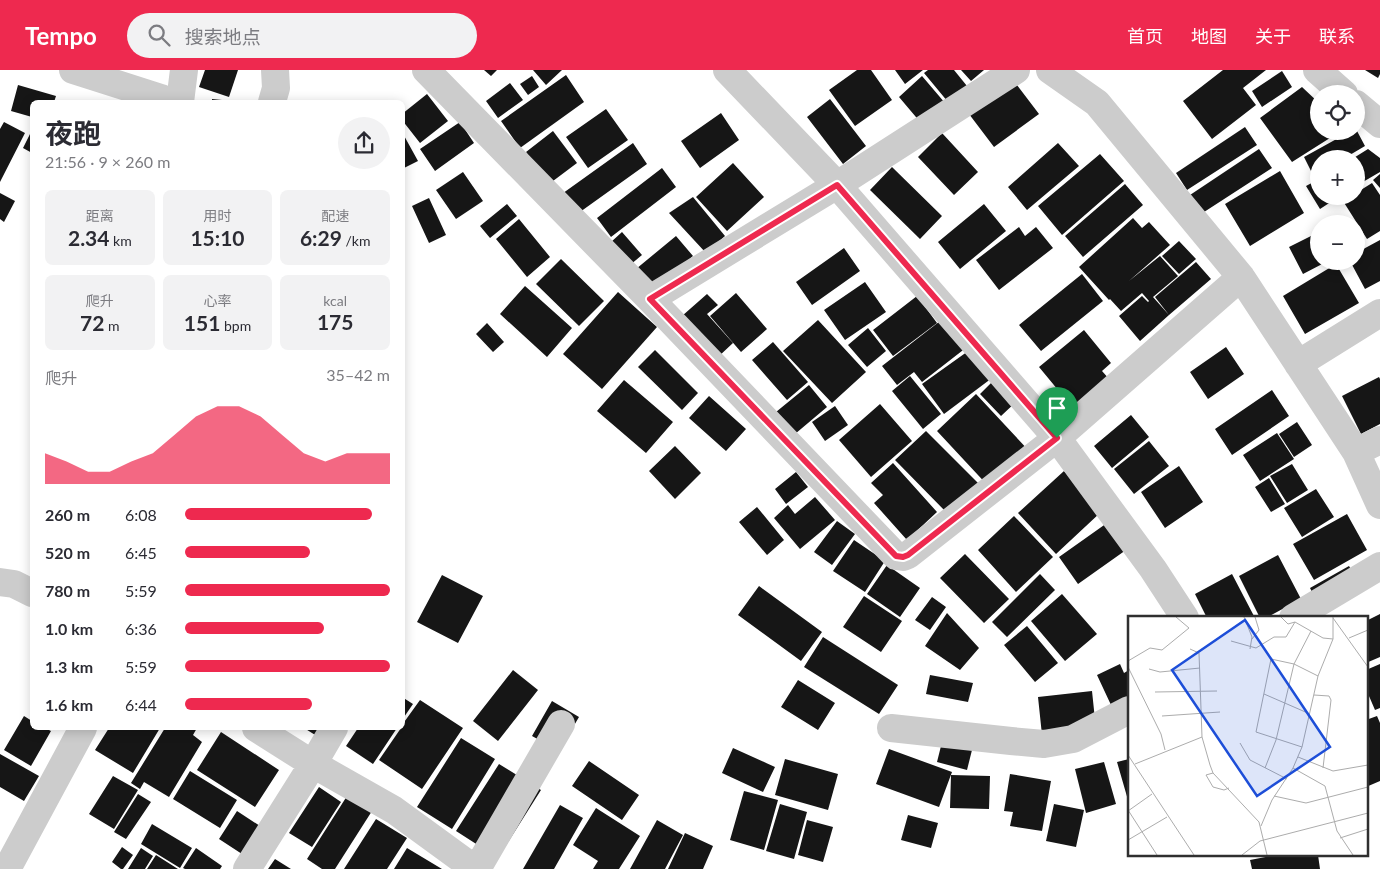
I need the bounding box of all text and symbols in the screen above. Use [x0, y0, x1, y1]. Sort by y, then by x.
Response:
search box [127, 13, 477, 58]
text: Tempo [25, 21, 97, 50]
icon: search [145, 21, 173, 49]
text: 搜索地点 [185, 25, 261, 48]
text: 首页 [1127, 25, 1163, 47]
text: 地图 [1191, 25, 1227, 47]
text: 关于 [1255, 25, 1291, 47]
text: 联系 [1319, 25, 1355, 47]
map controls [1310, 85, 1365, 270]
button: locate [1310, 85, 1365, 140]
text: 夜跑 [45, 116, 101, 150]
button: share [338, 117, 390, 169]
button: + [1310, 150, 1365, 205]
text: 21:56 · 9 × 260 m [45, 152, 170, 171]
text: 距离 [86, 207, 114, 224]
text: 用时 [203, 207, 231, 224]
text: 配速 [321, 207, 349, 224]
button: − [1310, 215, 1365, 270]
text: 2.34 [68, 225, 109, 250]
text: 15:10 [190, 225, 245, 250]
text: 6:29 [300, 225, 342, 250]
text: km [109, 232, 132, 249]
text: /km [342, 232, 370, 249]
text: 爬升 [86, 292, 114, 309]
text: 心率 [203, 292, 231, 309]
text: kcal [323, 292, 347, 309]
text: 175 [317, 309, 353, 334]
text: 72 [80, 310, 104, 335]
text: 151 [184, 310, 220, 335]
text: m [104, 317, 120, 334]
text: bpm [220, 317, 251, 334]
text: 35–42 m [326, 365, 390, 384]
text: 爬升 [45, 368, 77, 387]
pin [1036, 387, 1078, 438]
icon: arrive [1043, 394, 1071, 422]
text: 260 m [45, 505, 90, 524]
text: 6:08 [125, 505, 157, 524]
text: 520 m [45, 543, 90, 562]
text: 6:45 [125, 543, 157, 562]
text: 780 m [45, 581, 90, 600]
text: 5:59 [125, 581, 157, 600]
inset map [1128, 616, 1368, 856]
text: 1.0 km [45, 619, 93, 638]
text: 6:36 [125, 619, 157, 638]
text: 1.3 km [45, 657, 93, 676]
text: 5:59 [125, 657, 157, 676]
text: 1.6 km [45, 695, 93, 714]
text: 6:44 [125, 695, 157, 714]

